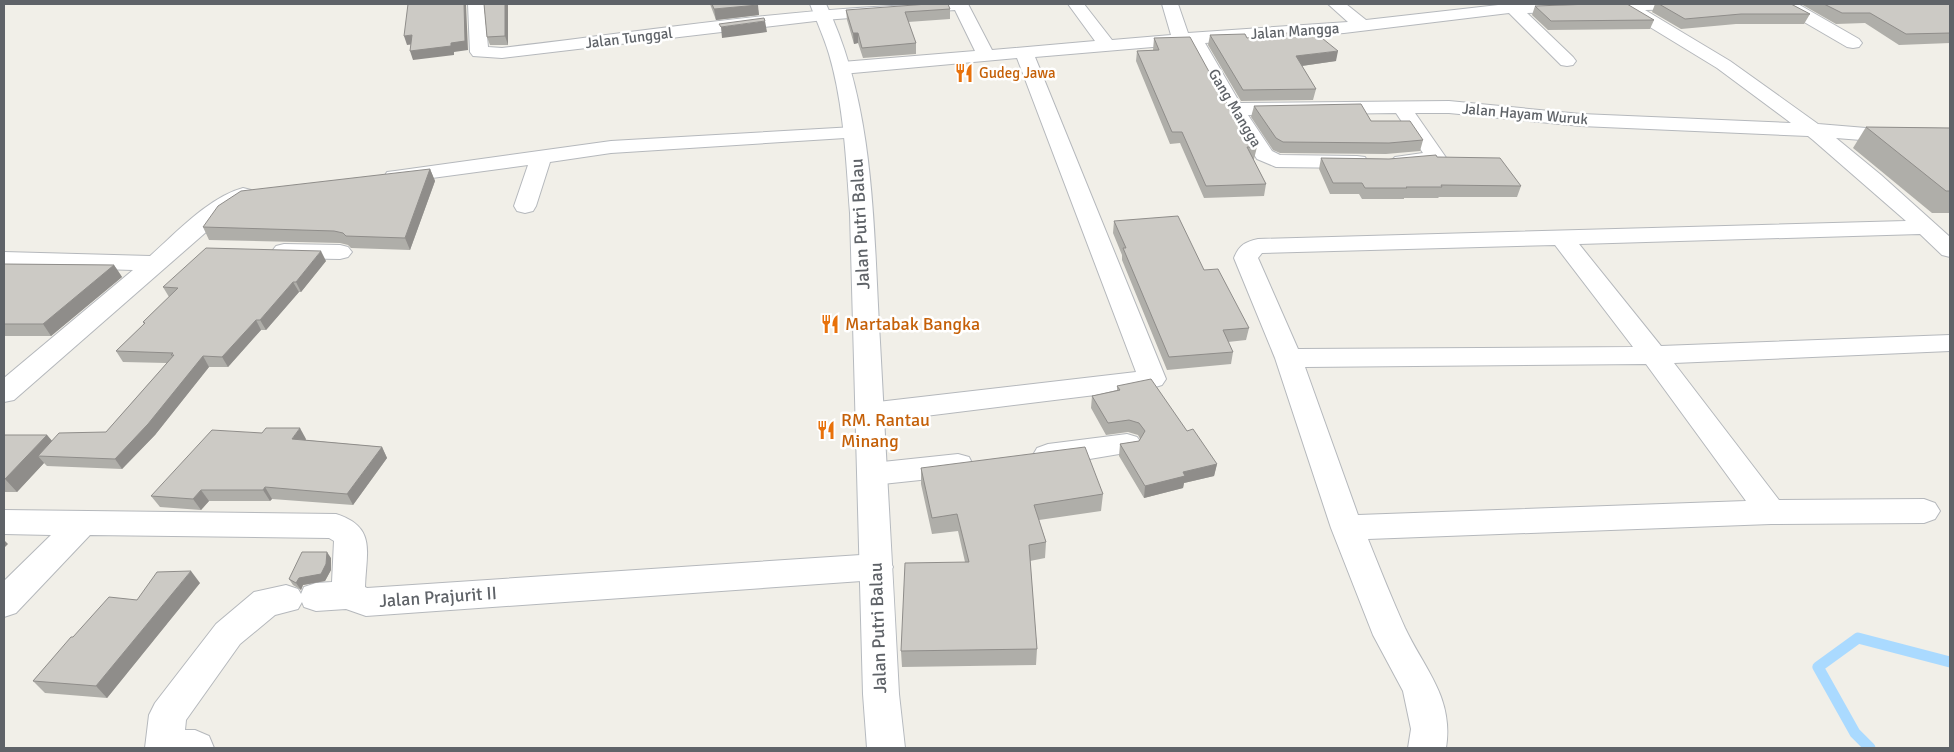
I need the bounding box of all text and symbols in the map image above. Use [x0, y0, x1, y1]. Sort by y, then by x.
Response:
street label: Jalan Mangga [1250, 19, 1340, 43]
street label: Jalan Tunggal [584, 24, 674, 52]
restaurant icon: Gudeg Jawa [953, 62, 975, 84]
place label: Gudeg Jawa [979, 64, 1056, 82]
street label: Gang Mangga [1205, 66, 1265, 150]
street label: Jalan Hayam Wuruk [1461, 100, 1589, 129]
street label: Jalan Putri Balau [846, 158, 874, 290]
restaurant icon: Martabak Bangka [819, 313, 841, 335]
place label: Martabak Bangka [845, 313, 980, 335]
place label: RM. Rantau Minang [841, 409, 930, 452]
restaurant icon: RM. Rantau Minang [815, 419, 837, 441]
street label: Jalan Putri Balau [865, 562, 891, 694]
street label: Jalan Prajurit II [378, 582, 498, 612]

